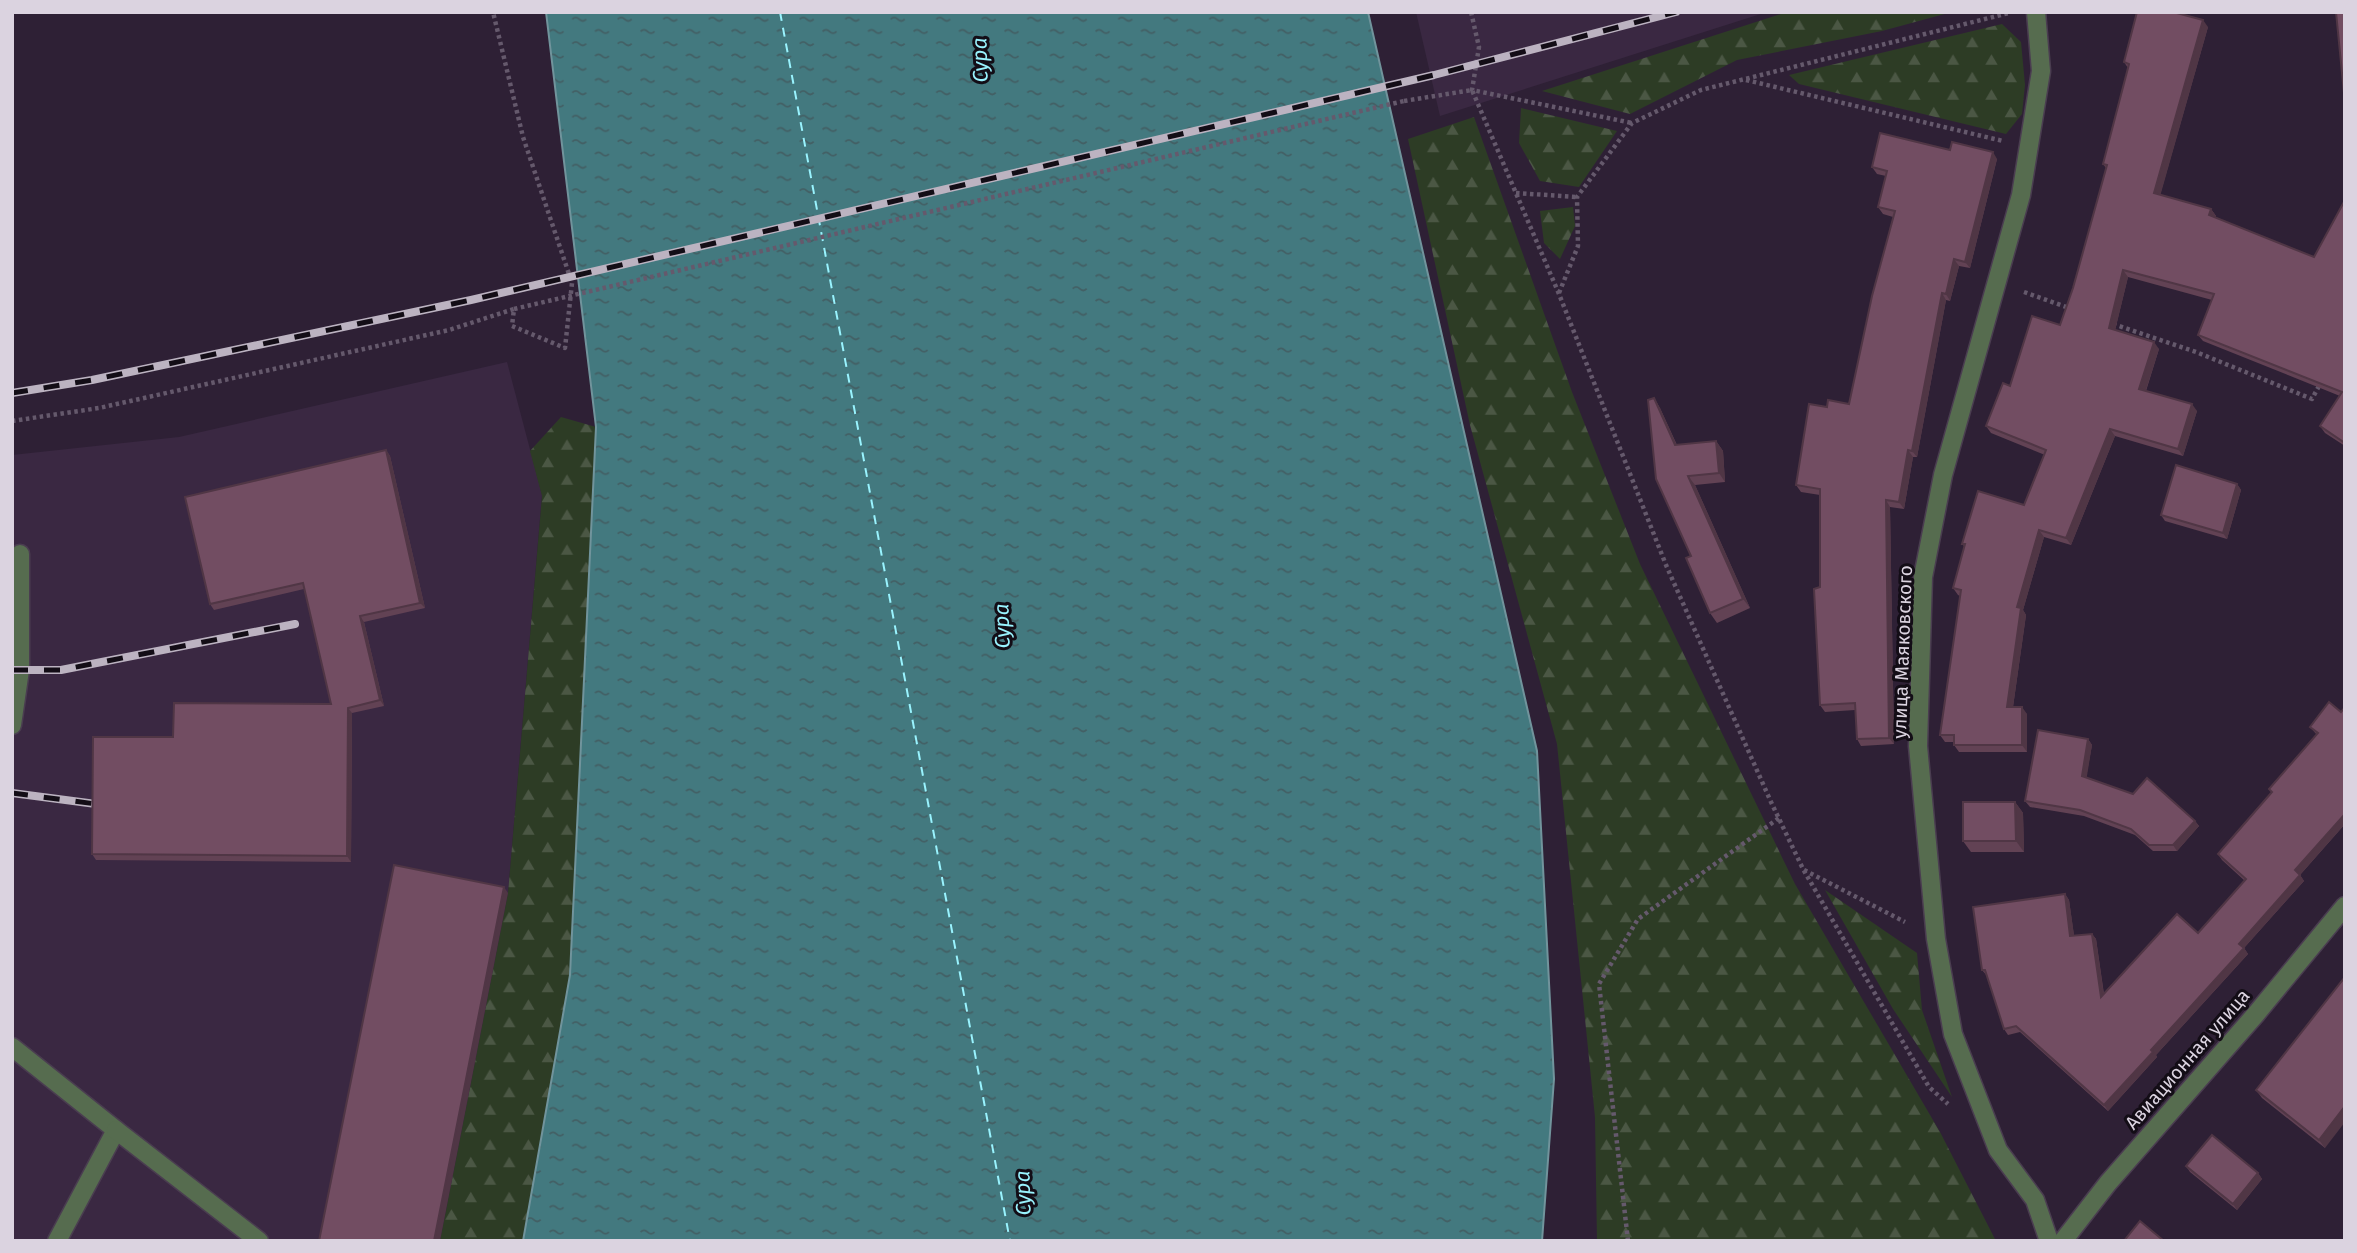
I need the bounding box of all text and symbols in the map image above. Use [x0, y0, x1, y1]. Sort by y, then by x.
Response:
water label: Сура [966, 37, 994, 83]
street label: улица Маяковского [1888, 565, 1917, 739]
water label: Сура [988, 603, 1016, 649]
street label: Авиационная улица [2120, 985, 2255, 1134]
water label: Сура [1009, 1170, 1037, 1216]

